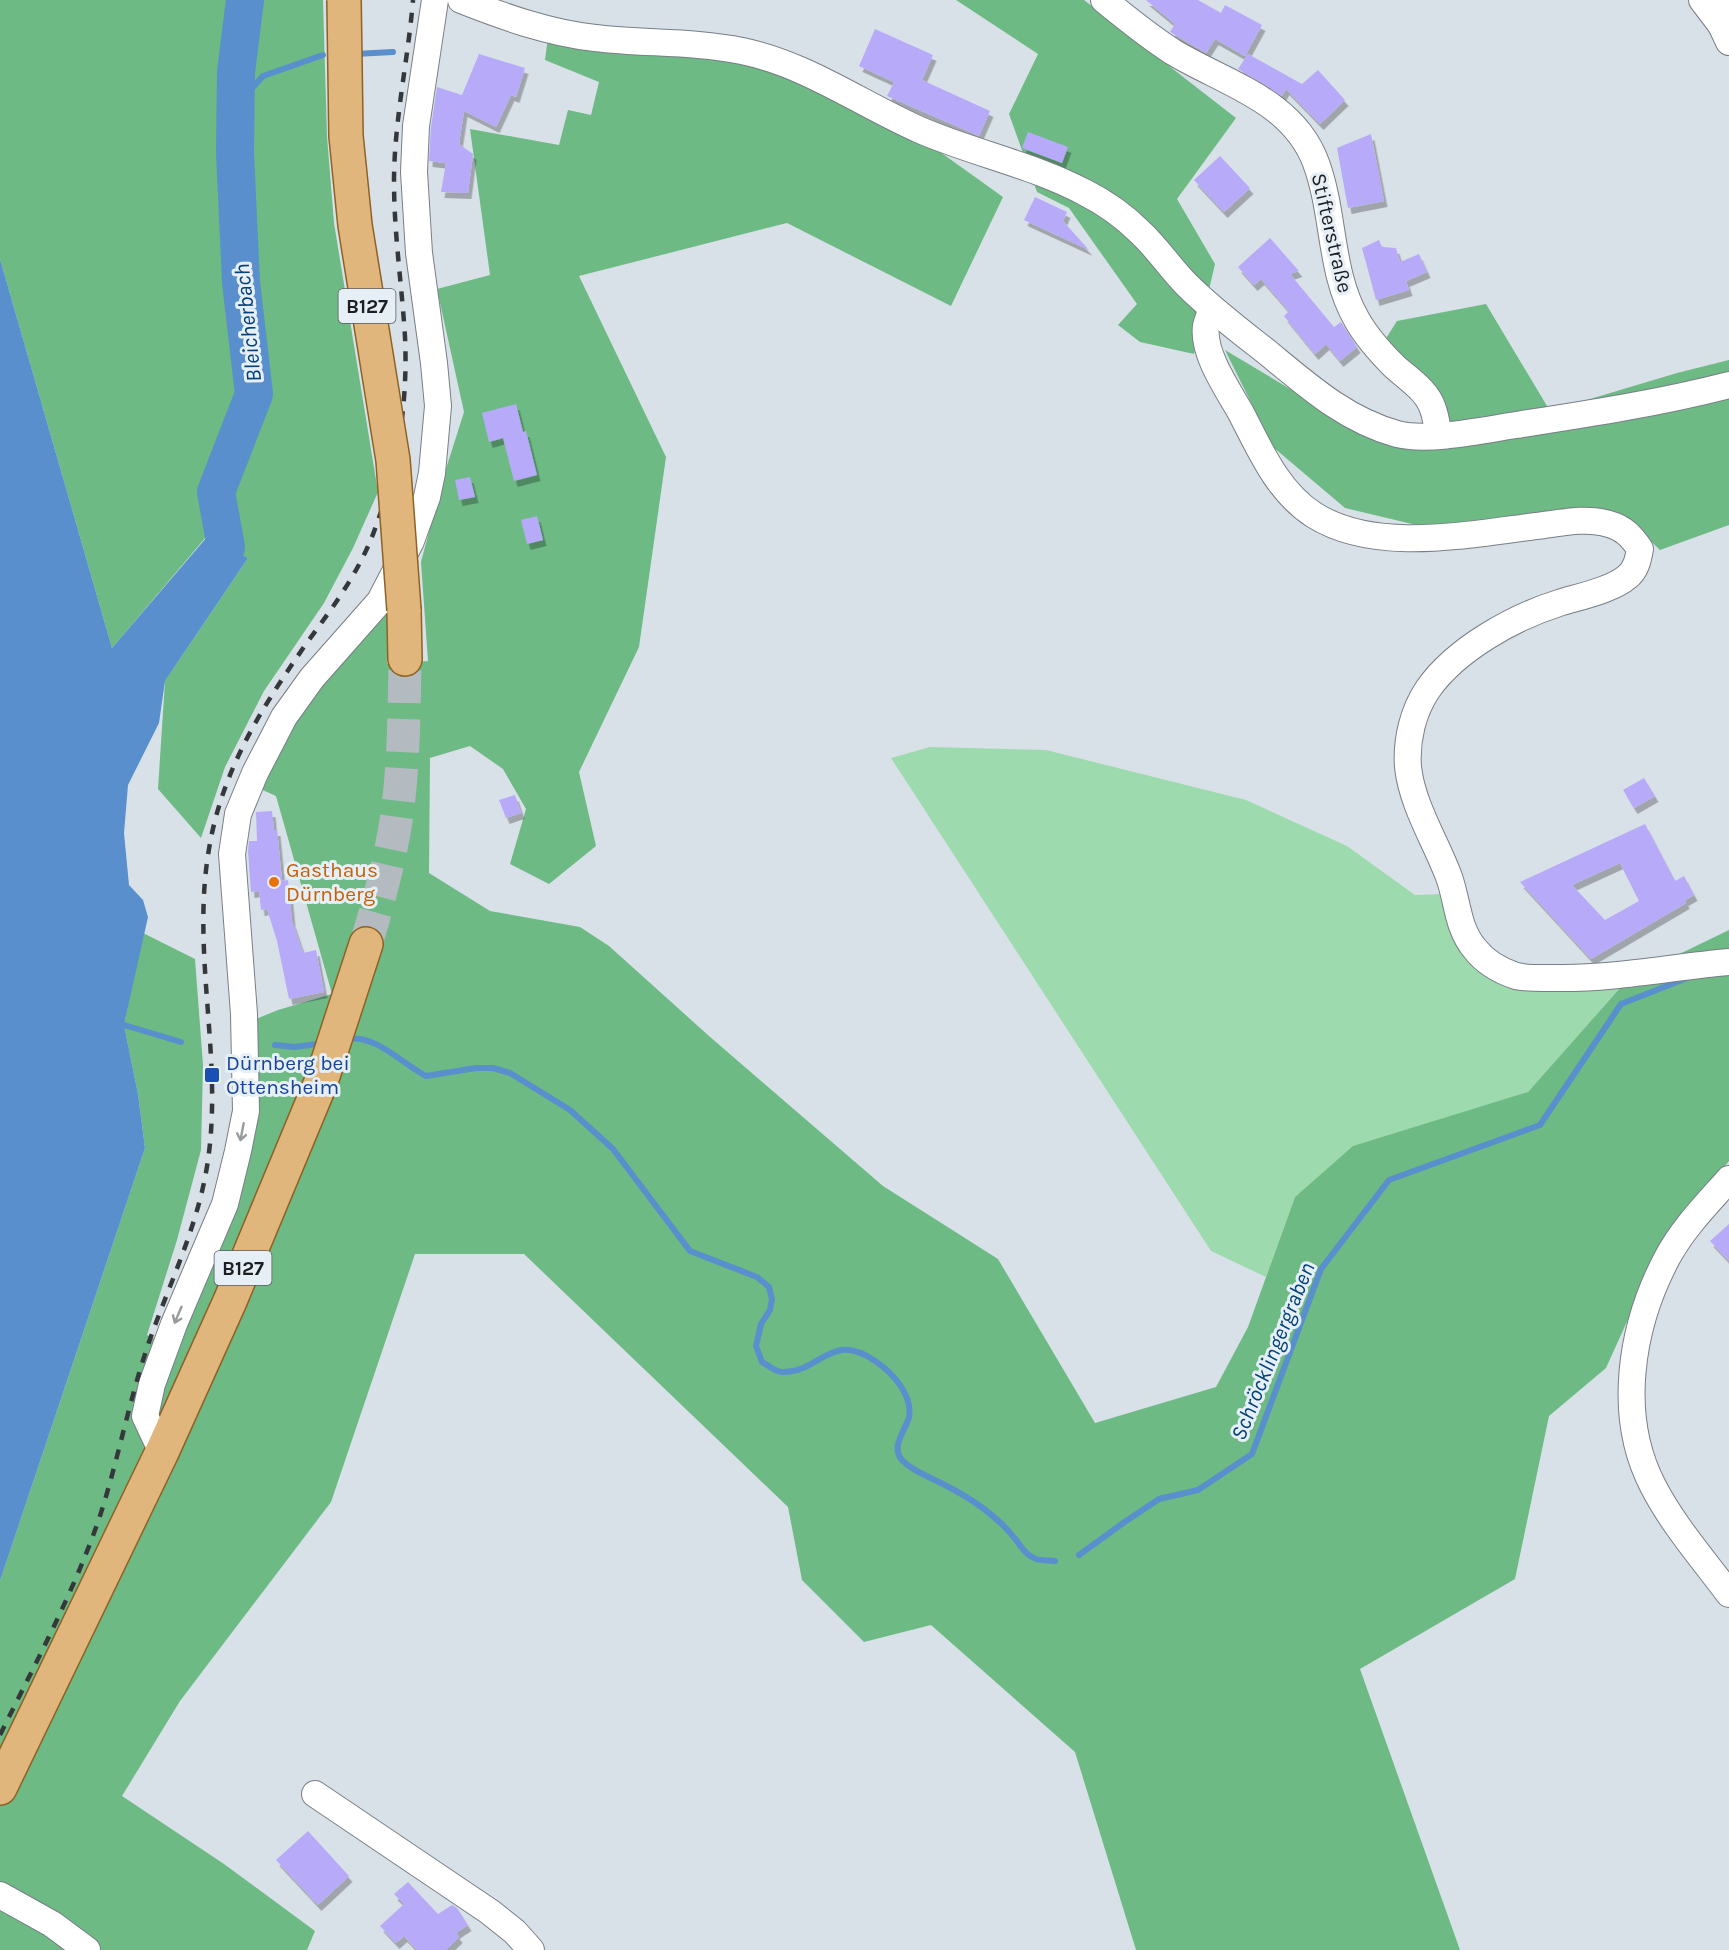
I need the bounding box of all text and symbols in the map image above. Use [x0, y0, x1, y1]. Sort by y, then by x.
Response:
street label: Stifterstraße [1307, 171, 1357, 295]
water label: Bleicherbach [229, 263, 267, 383]
road number: B127 [338, 289, 395, 323]
place label: Gasthaus Dürnberg [286, 858, 378, 906]
marker: Gasthaus Dürnberg [267, 875, 281, 889]
place label: Dürnberg bei Ottensheim [226, 1051, 350, 1099]
marker: Dürnberg bei Ottensheim [203, 1066, 221, 1084]
one-way arrow [236, 1122, 247, 1141]
road number: B127 [214, 1251, 272, 1285]
water label: Schröcklingergraben [1225, 1259, 1320, 1444]
one-way arrow [171, 1306, 183, 1324]

